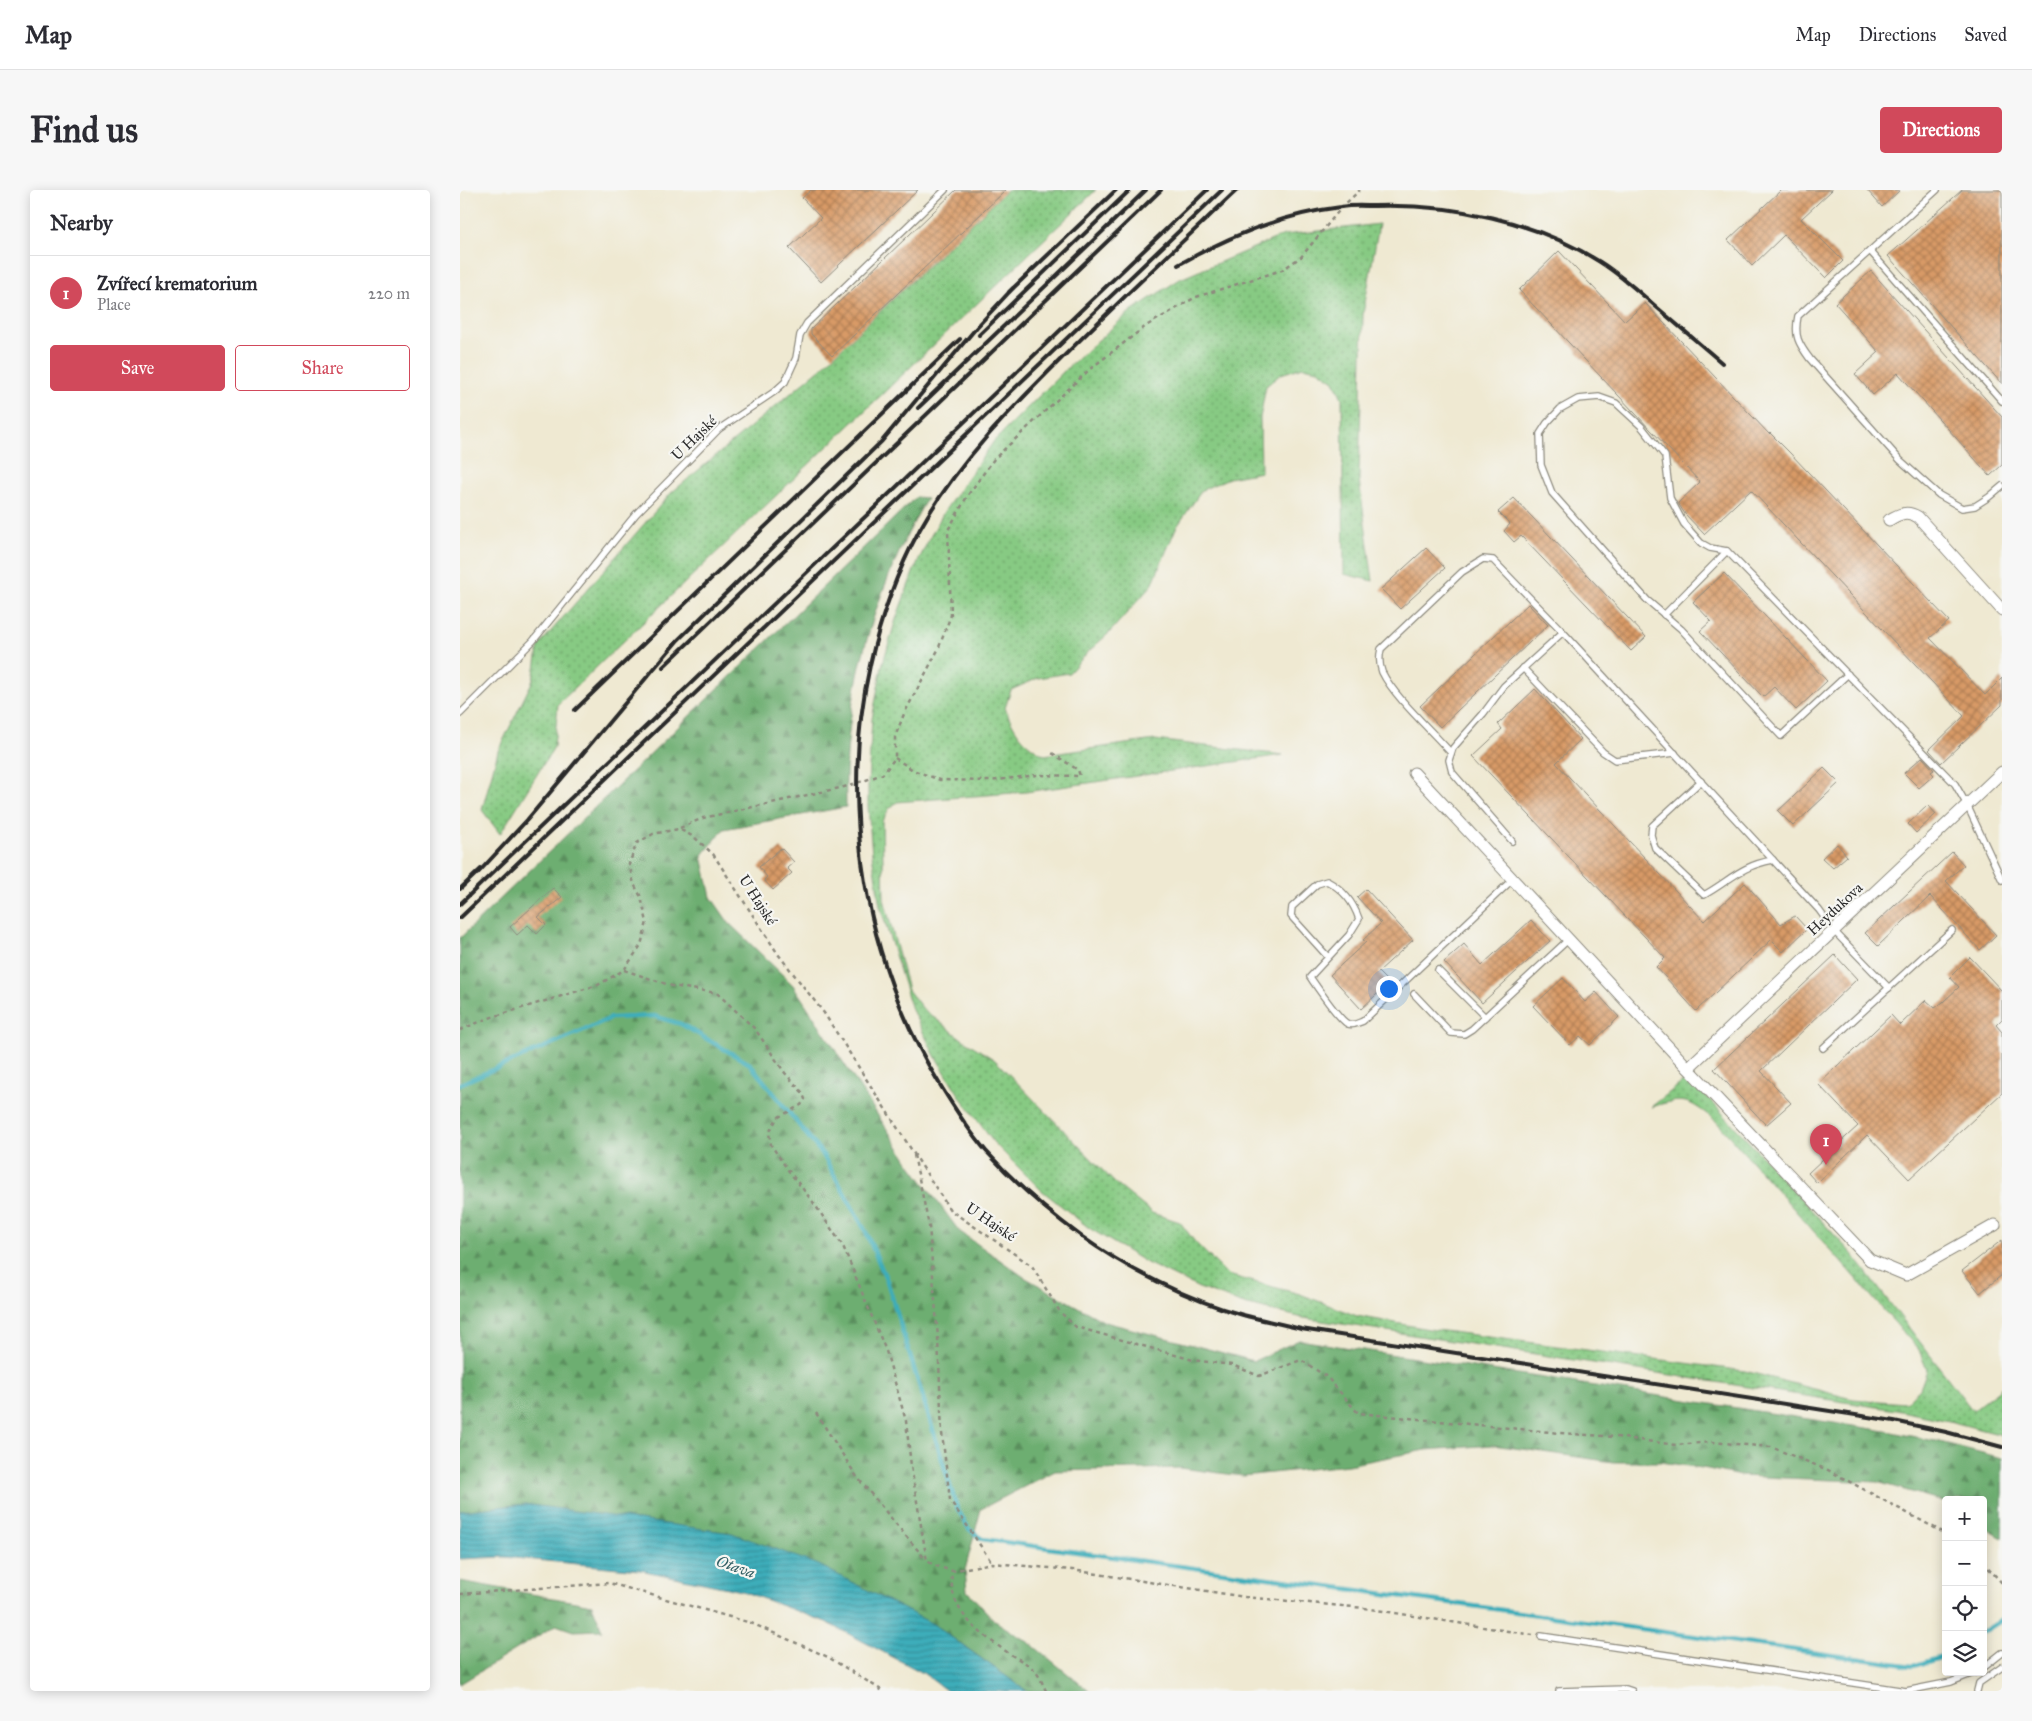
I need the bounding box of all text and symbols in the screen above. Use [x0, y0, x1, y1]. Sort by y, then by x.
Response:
text: Map [25, 20, 72, 50]
text: Map [1795, 24, 1831, 46]
text: Directions [1859, 24, 1936, 46]
text: Saved [1964, 24, 2007, 46]
button: Directions [1880, 107, 2002, 153]
text: Find us [30, 109, 138, 152]
text: Nearby [50, 210, 113, 236]
text: Zvířecí krematorium [97, 272, 258, 295]
text: 1 [63, 284, 69, 303]
text: 220 m [368, 284, 410, 303]
text: Place [97, 295, 131, 314]
button: Save [50, 345, 225, 391]
button: Share [235, 345, 410, 391]
street label: U Hajské [667, 411, 721, 464]
street label: U Hajské [735, 871, 781, 929]
street label: Heydukova [1804, 878, 1867, 939]
your location [1376, 976, 1402, 1002]
pin: 1 [1810, 1124, 1842, 1165]
street label: U Hajské [963, 1199, 1020, 1246]
map controls [1942, 1496, 1987, 1676]
button: + [1942, 1496, 1987, 1541]
button: − [1942, 1541, 1987, 1586]
water label: Otava [714, 1551, 758, 1582]
button: locate [1942, 1586, 1987, 1631]
button: layers [1942, 1631, 1987, 1676]

